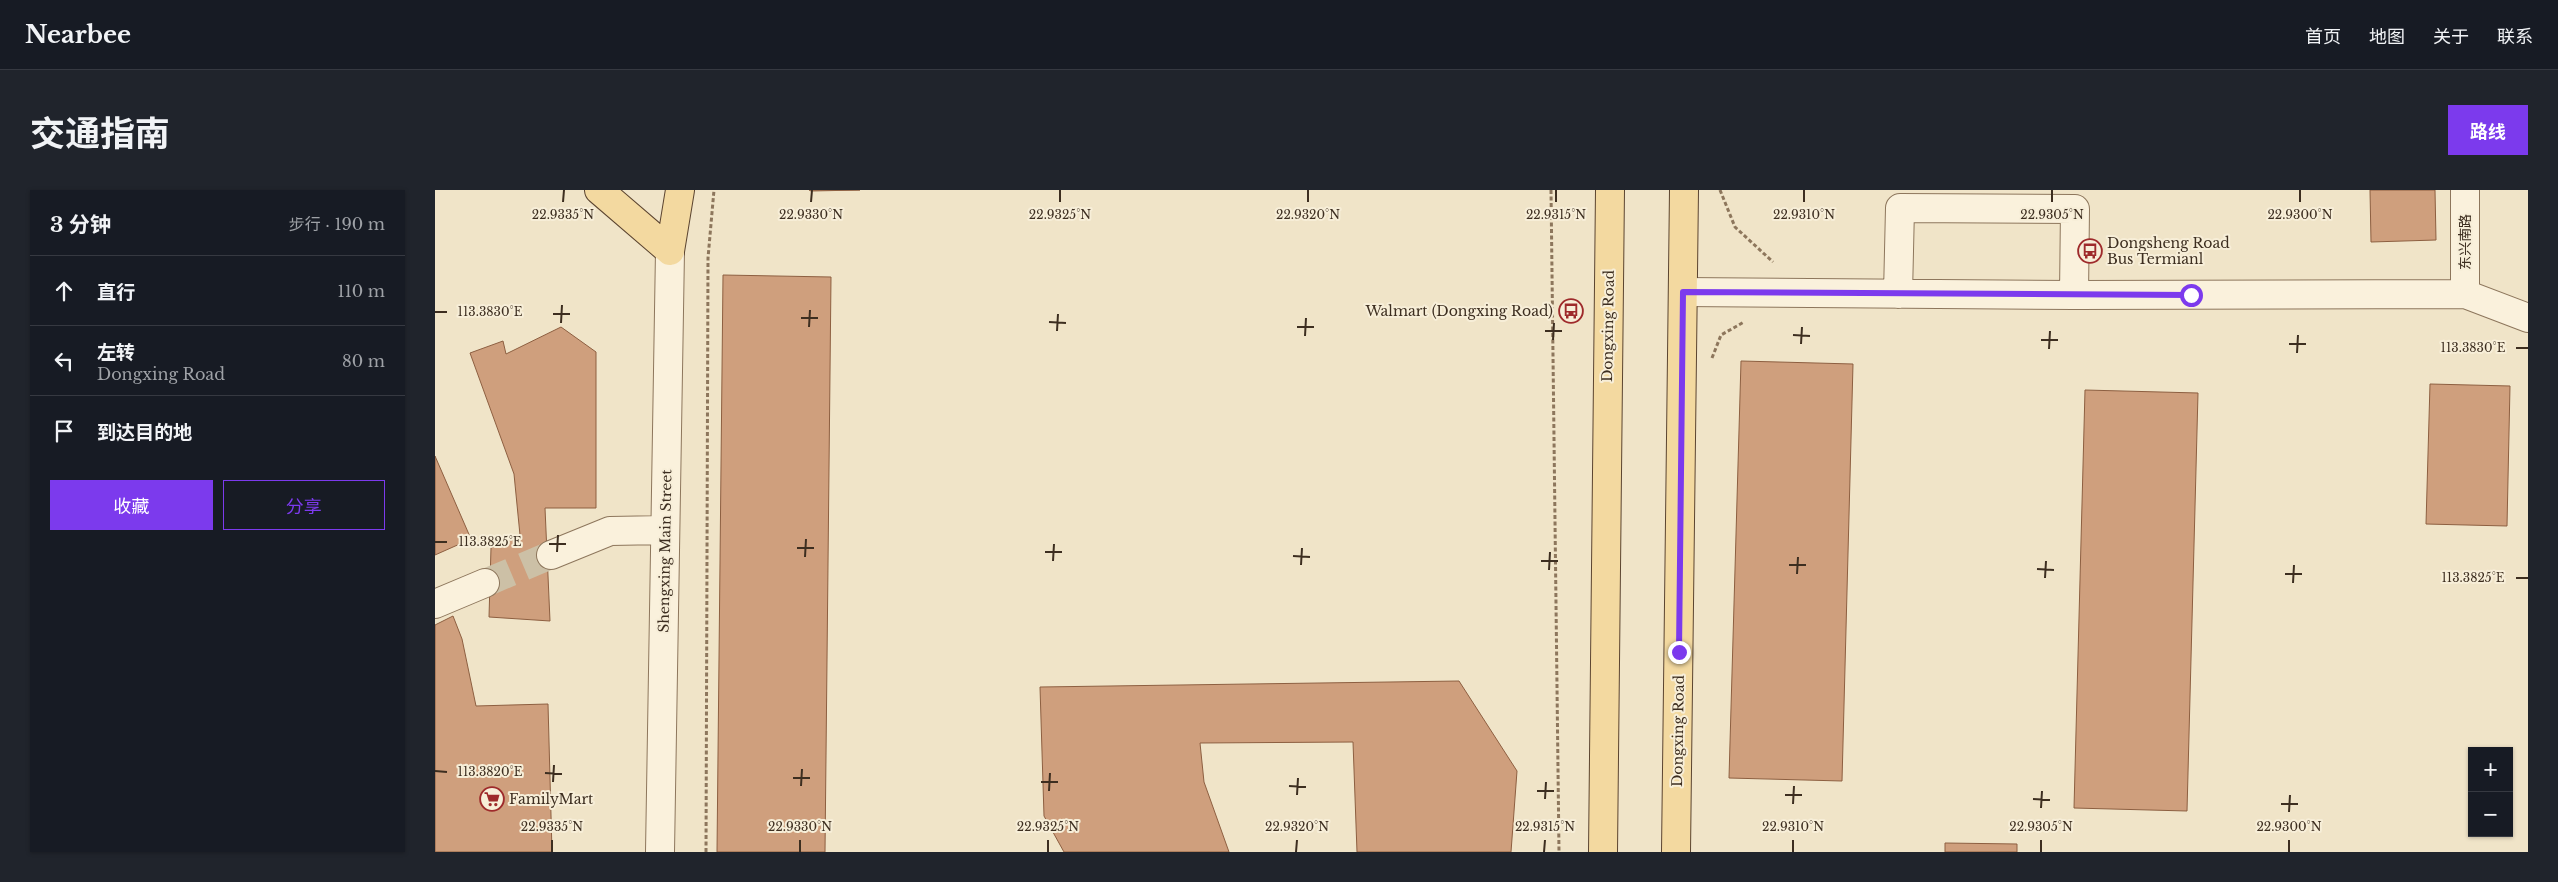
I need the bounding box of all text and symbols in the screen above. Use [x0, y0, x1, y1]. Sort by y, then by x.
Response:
text: Nearbee [25, 20, 131, 49]
text: 首页 [2305, 26, 2341, 48]
text: 地图 [2369, 26, 2405, 48]
text: 关于 [2433, 26, 2469, 48]
text: 联系 [2497, 26, 2533, 48]
button: 路线 [2448, 105, 2528, 155]
text: 交通指南 [30, 112, 170, 155]
text: 22.9335°N [532, 207, 594, 222]
text: 22.9330°N [779, 207, 843, 222]
text: 22.9325°N [1029, 207, 1091, 222]
text: 22.9320°N [1276, 207, 1340, 222]
text: 22.9315°N [1526, 207, 1586, 222]
text: 22.9310°N [1773, 207, 1835, 222]
text: 22.9305°N [2020, 207, 2084, 222]
text: 22.9300°N [2267, 207, 2333, 222]
text: 3 分钟 [50, 212, 111, 238]
text: 步行 · 190 m [289, 214, 385, 234]
street label: 东兴南路 [2456, 214, 2474, 270]
place label: Dongsheng Road Bus Termianl [2107, 234, 2230, 268]
bus stop icon: Dongsheng Road Bus Termianl [2077, 238, 2103, 264]
street label: Dongxing Road [1598, 269, 1618, 382]
icon: ahead [50, 277, 78, 305]
text: 直行 [97, 281, 135, 304]
text: 110 m [338, 281, 385, 301]
route start [2180, 284, 2203, 307]
bus stop icon: Walmart (Dongxing Road) [1558, 298, 1584, 324]
place label: Walmart (Dongxing Road) [1364, 302, 1553, 320]
text: 113.3830°E [458, 304, 523, 319]
text: 113.3830°E [2441, 340, 2506, 355]
text: 左转 [97, 341, 135, 364]
icon: left [50, 347, 78, 375]
text: 80 m [342, 351, 385, 371]
text: Dongxing Road [97, 364, 225, 384]
icon: arrive [50, 417, 78, 445]
text: 到达目的地 [97, 421, 192, 444]
street label: Shengxing Main Street [655, 468, 675, 633]
button: 收藏 [50, 480, 213, 530]
button: 分享 [223, 480, 385, 530]
text: 113.3825°E [458, 534, 522, 549]
text: 113.3825°E [2441, 570, 2505, 585]
route end [1668, 641, 1691, 664]
street label: Dongxing Road [1668, 674, 1688, 787]
map controls [2468, 747, 2513, 837]
button: + [2468, 747, 2513, 792]
text: 113.3820°E [458, 764, 523, 779]
supermarket icon: FamilyMart [479, 786, 505, 812]
place label: FamilyMart [509, 790, 594, 808]
button: − [2468, 792, 2513, 837]
text: 22.9335°N [521, 819, 583, 834]
text: 22.9330°N [768, 819, 832, 834]
text: 22.9325°N [1017, 819, 1079, 834]
text: 22.9320°N [1265, 819, 1329, 834]
text: 22.9315°N [1515, 819, 1575, 834]
text: 22.9310°N [1762, 819, 1824, 834]
text: 22.9305°N [2009, 819, 2073, 834]
text: 22.9300°N [2256, 819, 2322, 834]

